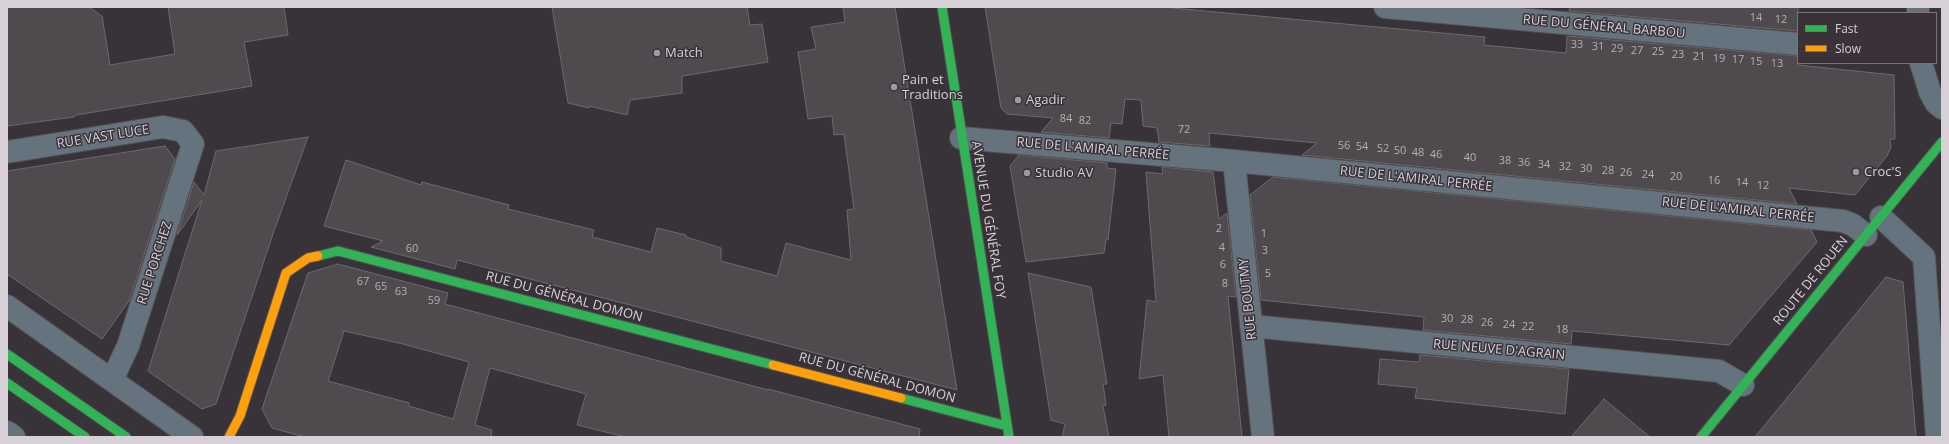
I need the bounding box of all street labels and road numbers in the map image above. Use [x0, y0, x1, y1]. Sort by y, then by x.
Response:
street label: RUE DU GÉNÉRAL BARBOU [1522, 12, 1686, 42]
street label: RUE VAST LUCE [56, 122, 150, 152]
street label: RUE DE L'AMIRAL PERRÉE [1016, 135, 1170, 163]
street label: AVENUE DU GÉNÉRAL FOY [968, 140, 1008, 300]
street label: RUE DE L'AMIRAL PERRÉE [1339, 163, 1493, 195]
street label: RUE DE L'AMIRAL PERRÉE [1661, 194, 1815, 226]
street label: RUE PORCHEZ [134, 219, 176, 307]
street label: ROUTE DE ROUEN [1770, 233, 1852, 329]
street label: RUE BOUTMY [1236, 257, 1260, 341]
street label: RUE DU GÉNÉRAL DOMON [484, 269, 644, 325]
street label: RUE NEUVE D'AGRAIN [1432, 336, 1566, 364]
street label: RUE DU GÉNÉRAL DOMON [797, 350, 957, 406]

